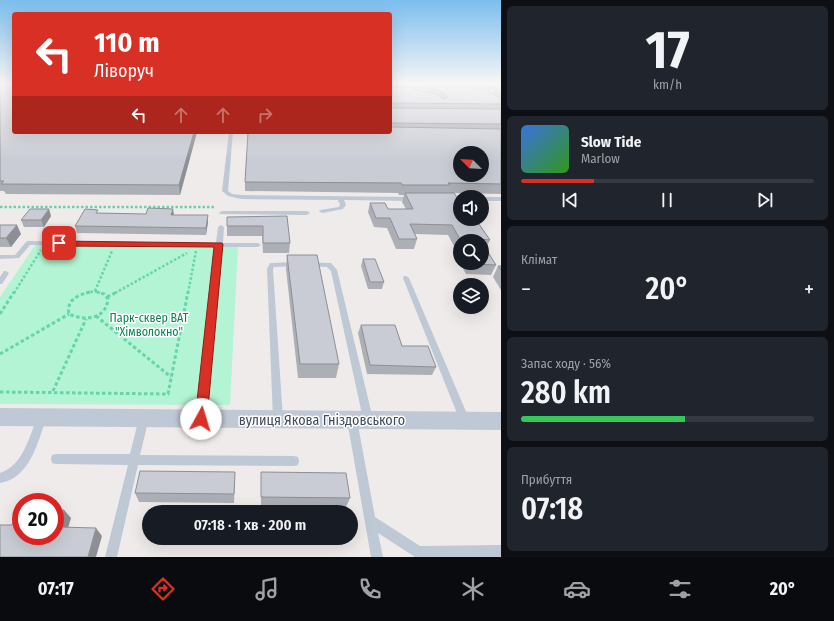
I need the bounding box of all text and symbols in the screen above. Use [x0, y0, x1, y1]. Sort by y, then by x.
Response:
text: 17 [645, 19, 690, 82]
text: 110 m [94, 26, 160, 59]
icon: left [28, 28, 80, 80]
text: Ліворуч [94, 60, 154, 82]
text: km/h [653, 77, 682, 92]
icon: left [128, 104, 150, 126]
icon: ahead [170, 104, 192, 126]
icon: ahead [212, 104, 234, 126]
icon: right [254, 104, 276, 126]
text: Slow Tide [581, 133, 641, 151]
north arrow [453, 146, 489, 182]
map controls [453, 146, 489, 314]
text: Marlow [581, 151, 620, 166]
icon: previous [559, 189, 581, 211]
icon: pause [656, 189, 678, 211]
icon: next [754, 189, 776, 211]
button: sound [453, 190, 489, 226]
pin [42, 226, 76, 260]
icon: arrive [48, 232, 70, 254]
button: search [453, 234, 489, 270]
text: Клімат [521, 252, 557, 267]
text: 20° [645, 271, 689, 307]
text: − [521, 276, 531, 303]
text: + [804, 276, 814, 303]
button: layers [453, 278, 489, 314]
park label: Парк-сквер ВАТ "Хімволокно" [110, 311, 189, 339]
text: Запас ходу · 56% [521, 356, 611, 371]
text: 280 km [521, 375, 611, 411]
position arrow [180, 398, 222, 440]
street label: вулиця Якова Гніздовського [239, 412, 405, 429]
text: Прибуття [521, 472, 572, 487]
text: 07:18 [521, 491, 583, 527]
speed limit sign: 20 [12, 493, 64, 545]
text: 07:18 · 1 хв · 200 m [194, 516, 306, 534]
icon: directions [149, 575, 177, 603]
icon: music [253, 575, 281, 603]
icon: phone [356, 575, 384, 603]
icon: climate [459, 575, 487, 603]
icon: car [563, 575, 591, 603]
icon: filters [666, 575, 694, 603]
text: 07:17 [38, 578, 74, 600]
text: 20° [770, 578, 796, 600]

